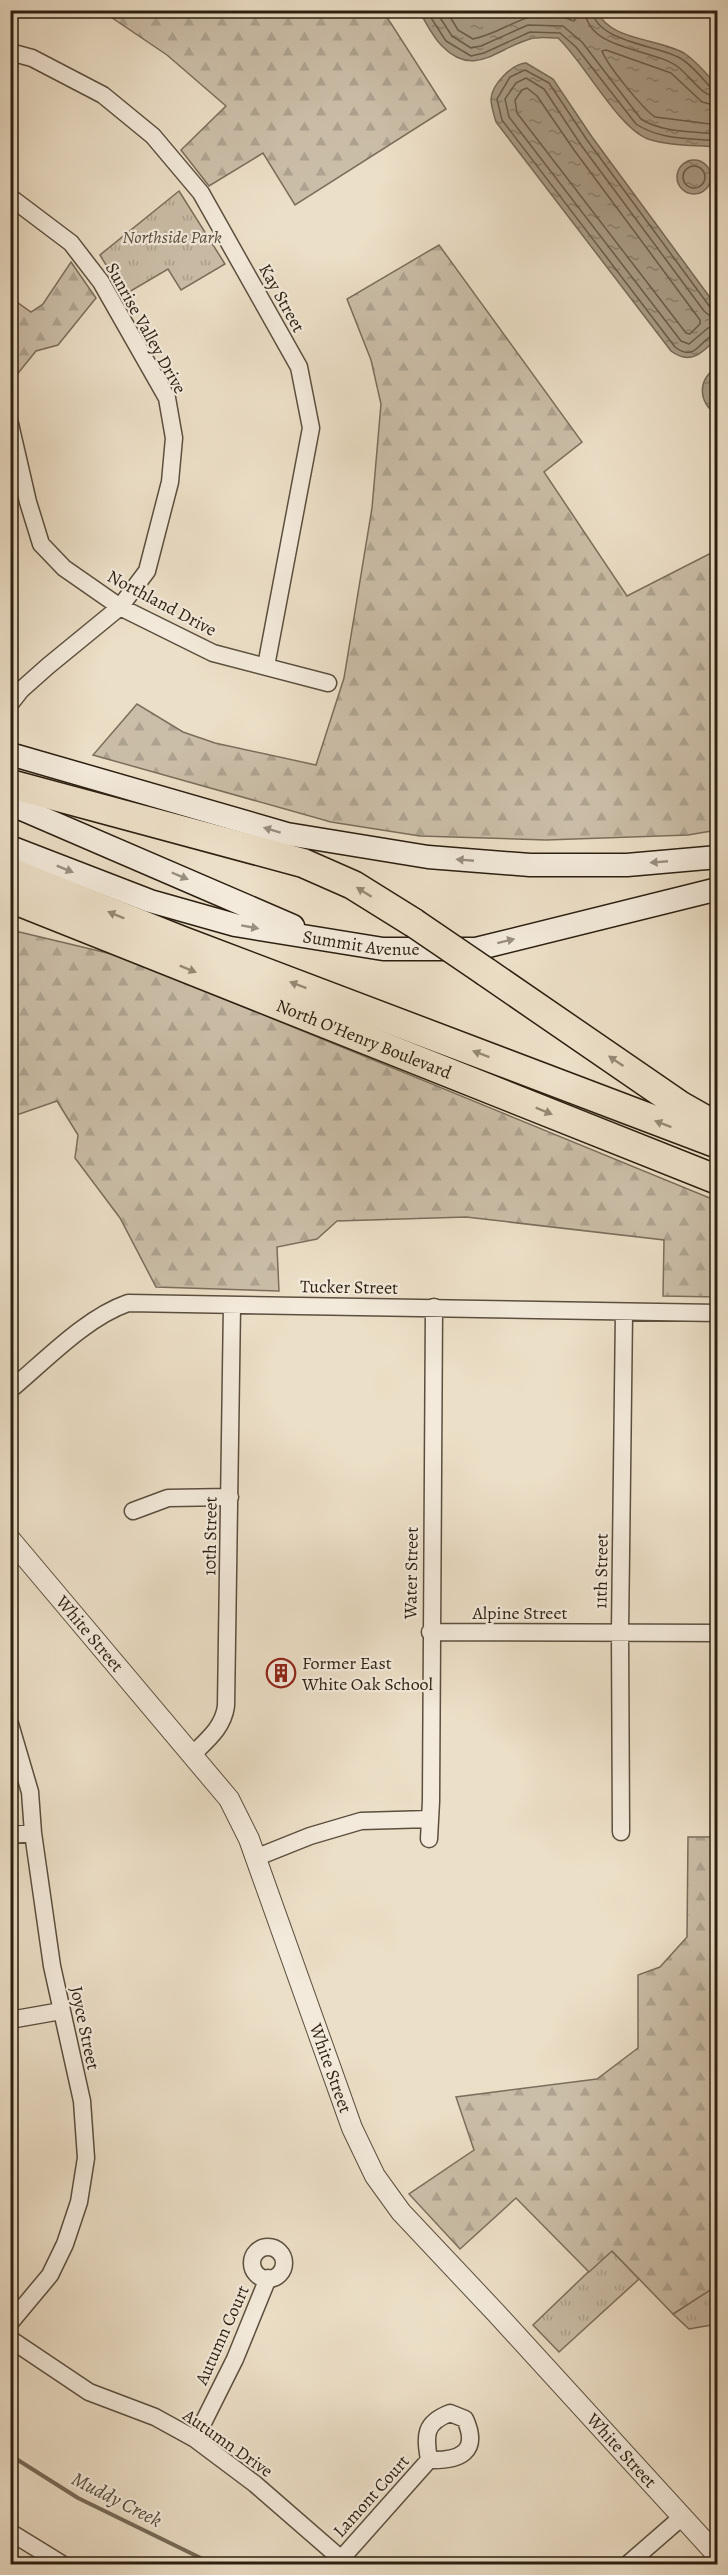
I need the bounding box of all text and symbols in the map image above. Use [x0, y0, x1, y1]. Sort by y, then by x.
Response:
park label: Northside Park [122, 225, 222, 249]
street label: Sunrise Valley Drive [100, 258, 192, 398]
street label: Kay Street [253, 259, 311, 337]
street label: Northland Drive [103, 564, 221, 642]
one-way arrow [263, 825, 281, 834]
one-way arrow [455, 855, 474, 865]
one-way arrow [650, 857, 669, 867]
one-way arrow [56, 864, 74, 874]
one-way arrow [172, 871, 190, 881]
one-way arrow [356, 887, 372, 898]
one-way arrow [107, 909, 125, 919]
one-way arrow [241, 923, 260, 932]
street label: Summit Avenue [301, 924, 419, 961]
one-way arrow [496, 936, 515, 946]
one-way arrow [179, 964, 197, 974]
one-way arrow [289, 980, 307, 989]
street label: North O'Henry Boulevard [273, 993, 456, 1085]
one-way arrow [471, 1049, 489, 1059]
one-way arrow [608, 1055, 624, 1067]
one-way arrow [536, 1106, 554, 1116]
one-way arrow [654, 1118, 672, 1128]
street label: Tucker Street [300, 1274, 398, 1300]
street label: 10th Street [197, 1496, 223, 1576]
street label: Water Street [398, 1527, 424, 1620]
street label: 11th Street [588, 1533, 614, 1609]
street label: White Street [50, 1590, 129, 1677]
street label: Alpine Street [472, 1601, 567, 1625]
place label: Former East White Oak School [301, 1651, 434, 1696]
building icon: Former East White Oak School [265, 1657, 297, 1689]
street label: Joyce Street [64, 1984, 106, 2072]
street label: White Street [303, 2019, 358, 2116]
street label: Autumn Court [189, 2281, 255, 2389]
street label: Autumn Drive [178, 2403, 278, 2483]
street label: White Street [581, 2407, 662, 2493]
street label: Lamont Court [328, 2450, 415, 2542]
water label: Muddy Creek [67, 2465, 167, 2534]

